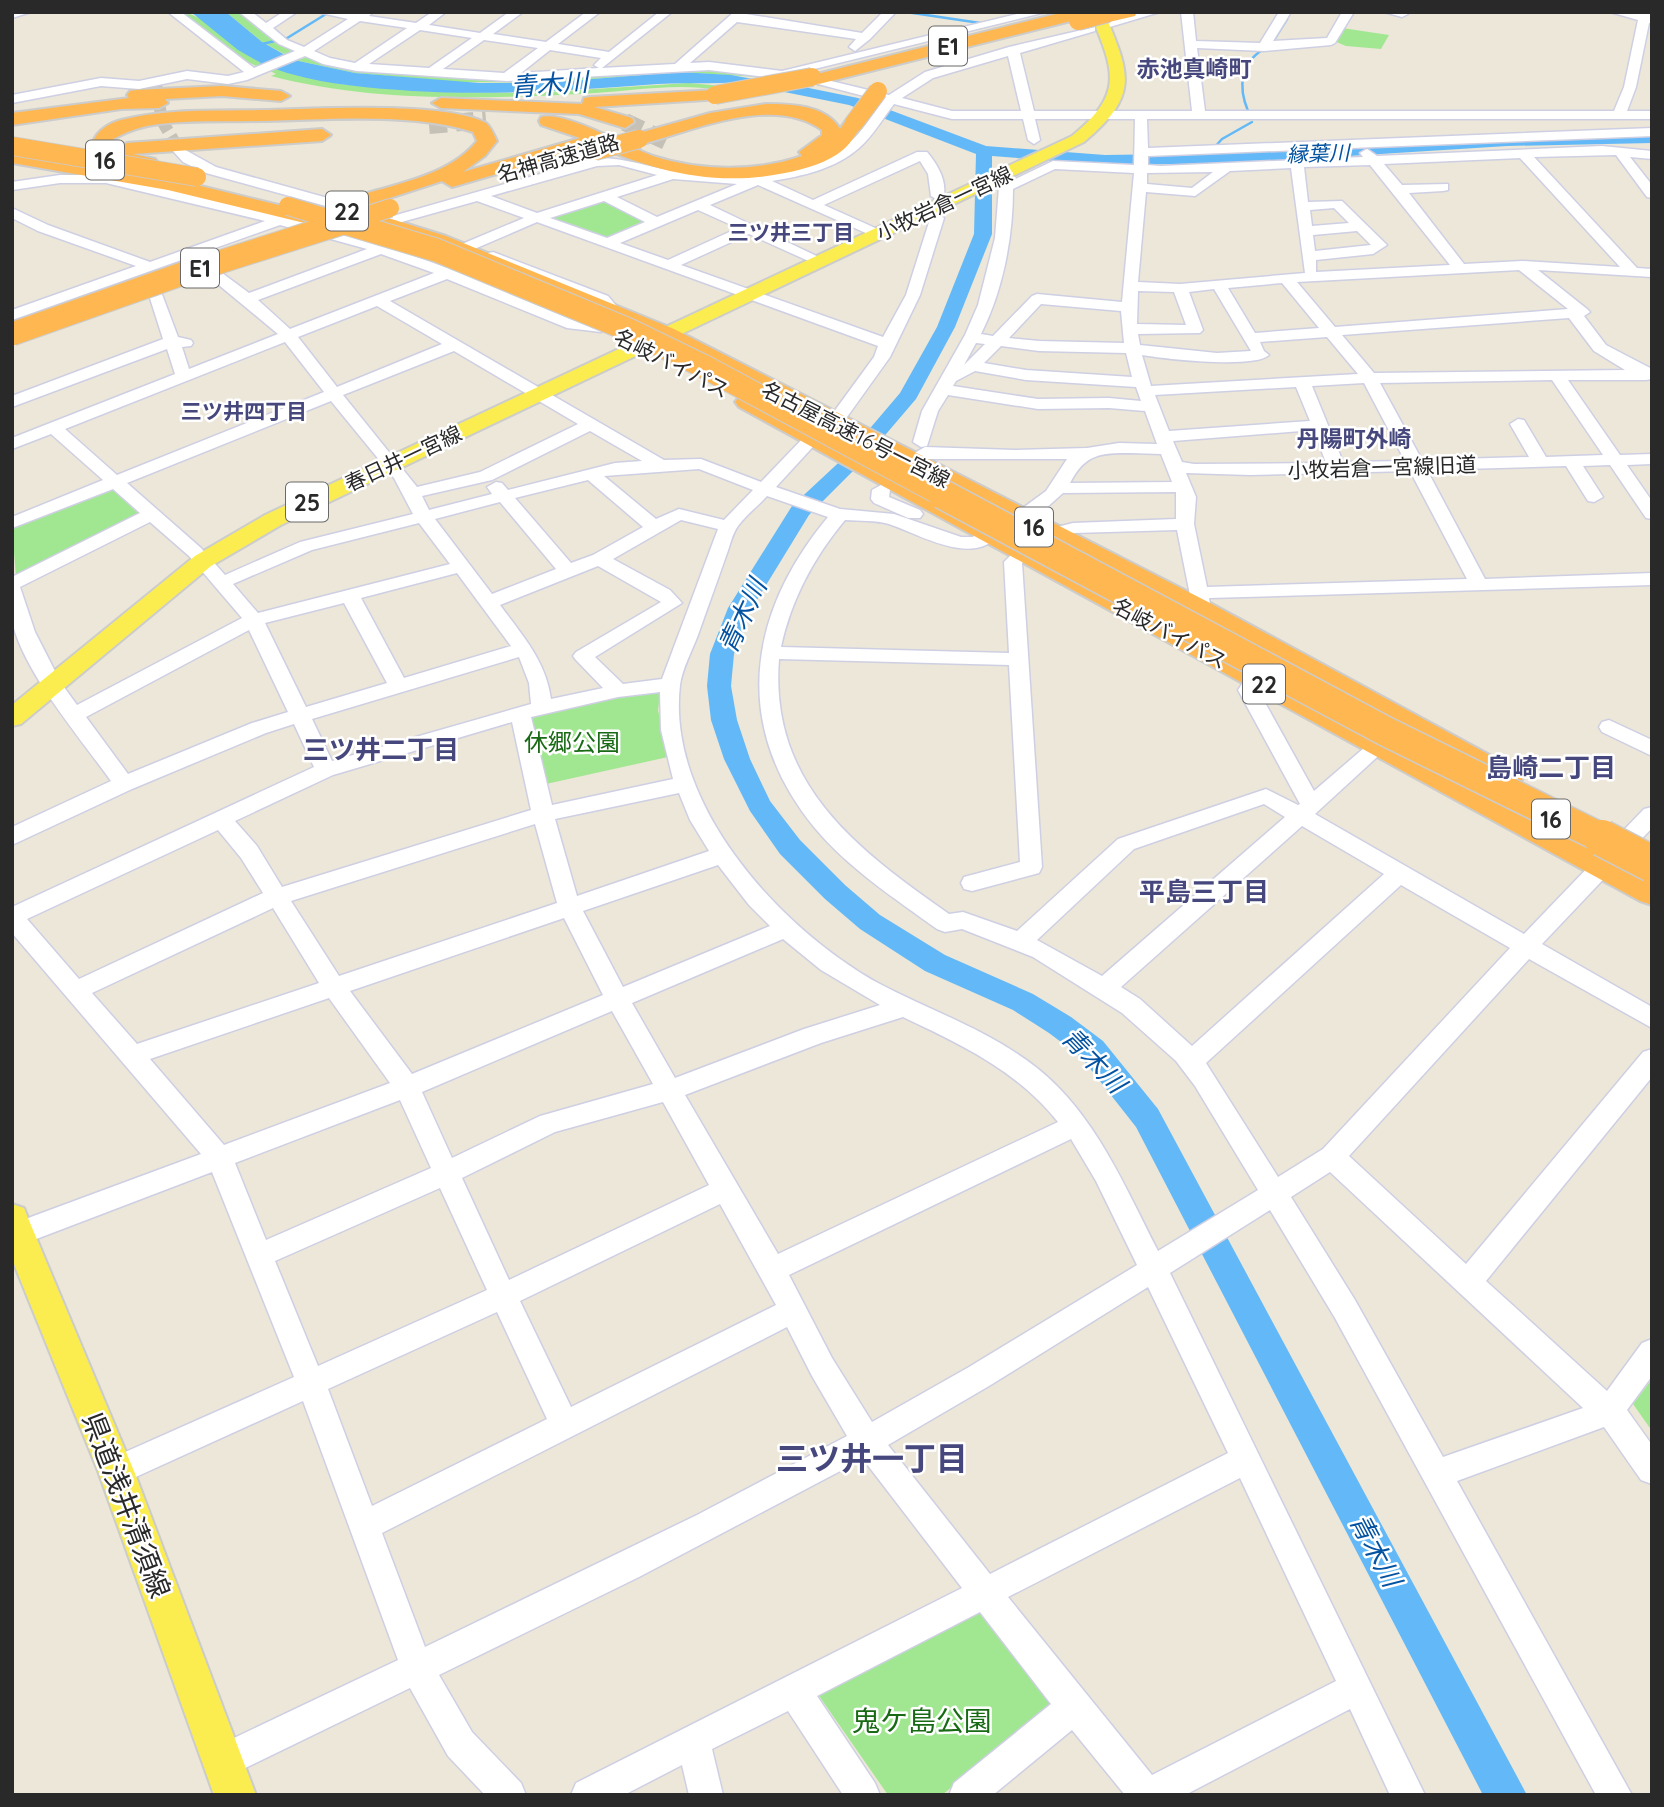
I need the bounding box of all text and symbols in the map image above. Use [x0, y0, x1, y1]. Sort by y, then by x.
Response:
road number: E1 [929, 26, 967, 66]
district label: 赤池真崎町 [1137, 54, 1252, 83]
water label: 青木川 [509, 65, 592, 103]
street label: 名神高速道路 [494, 128, 622, 188]
water label: 縁葉川 [1286, 139, 1352, 167]
road number: 16 [86, 140, 124, 180]
street label: 小牧岩倉一宮線 [872, 160, 1016, 246]
road number: 22 [326, 192, 368, 230]
district label: 三ツ井三丁目 [728, 219, 854, 245]
road number: E1 [181, 248, 219, 288]
street label: 名岐バイパス [610, 323, 734, 403]
street label: 名古屋高速16号一宮線 [757, 375, 955, 493]
district label: 三ツ井四丁目 [181, 398, 307, 424]
street label: 春日井一宮線 [340, 420, 466, 496]
district label: 丹陽町外崎 [1297, 424, 1412, 453]
street label: 小牧岩倉一宮線旧道 [1287, 451, 1477, 483]
road number: 25 [286, 482, 328, 522]
road number: 16 [1015, 508, 1053, 547]
water label: 青木川 [711, 571, 775, 658]
street label: 名岐バイパス [1108, 592, 1232, 674]
road number: 22 [1243, 664, 1285, 704]
park label: 休郷公園 [524, 727, 620, 757]
district label: 三ツ井二丁目 [303, 733, 459, 766]
district label: 島崎二丁目 [1486, 751, 1616, 784]
road number: 16 [1532, 800, 1570, 838]
district label: 平島三丁目 [1139, 875, 1269, 908]
water label: 青木川 [1055, 1020, 1135, 1102]
street label: 県道浅井清須線 [76, 1407, 178, 1603]
district label: 三ツ井一丁目 [776, 1438, 968, 1478]
water label: 青木川 [1343, 1508, 1410, 1595]
park label: 鬼ケ島公園 [852, 1703, 992, 1738]

